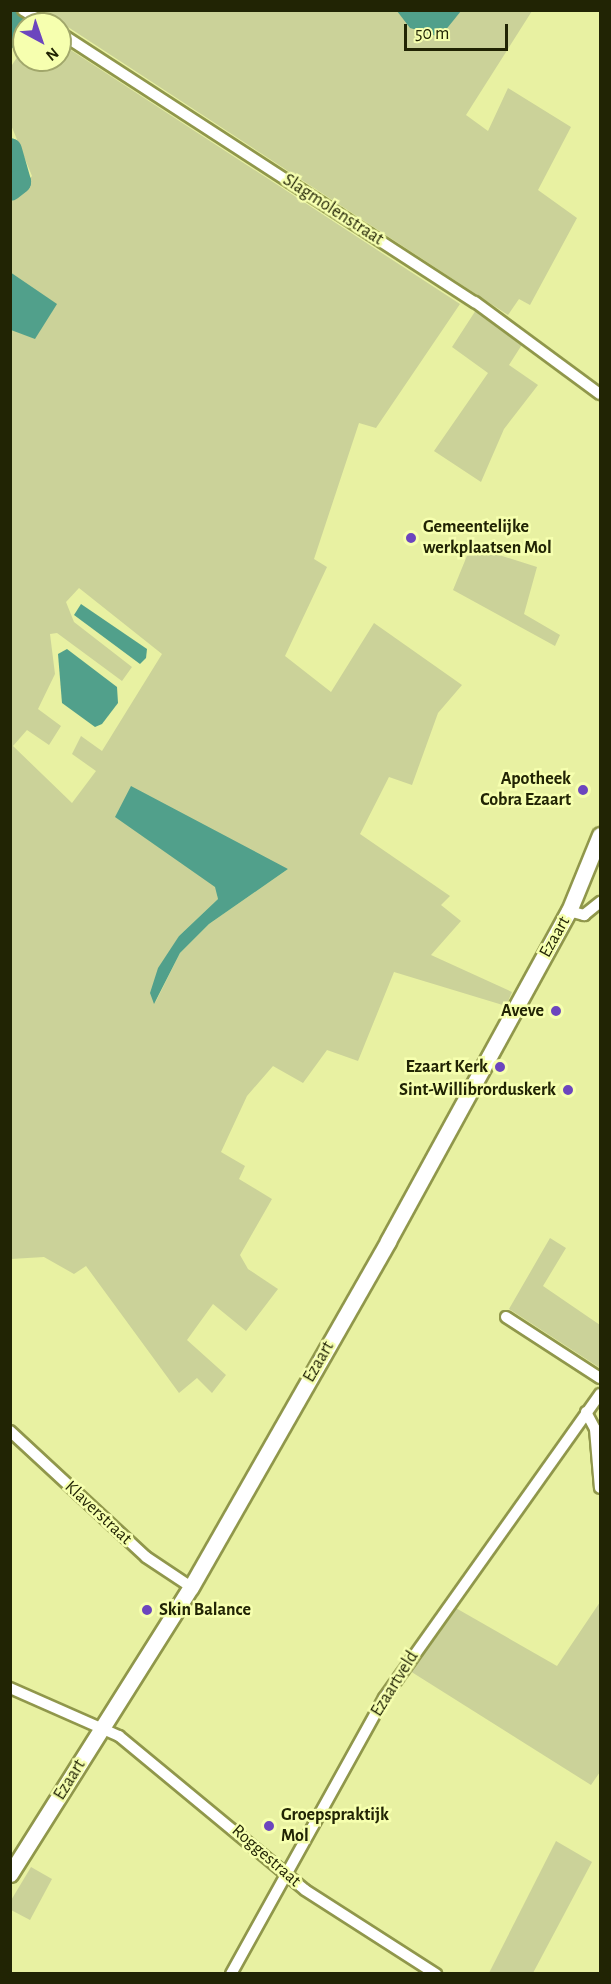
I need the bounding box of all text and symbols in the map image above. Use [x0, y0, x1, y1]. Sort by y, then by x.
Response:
north arrow [12, 12, 72, 72]
scale bar [407, 12, 510, 50]
text: 50 m [415, 25, 449, 43]
text: N [43, 45, 62, 64]
street label: Slagmolenstraat [279, 169, 387, 251]
place label: Gemeentelijke werkplaatsen Mol [423, 517, 552, 560]
marker: Gemeentelijke werkplaatsen Mol [404, 531, 418, 545]
place label: Apotheek Cobra Ezaart [480, 769, 571, 812]
marker: Apotheek Cobra Ezaart [576, 783, 590, 797]
street label: Ezaart [535, 913, 575, 961]
place label: Aveve [501, 1000, 544, 1022]
marker: Aveve [549, 1004, 563, 1018]
place label: Ezaart Kerk [406, 1056, 488, 1078]
marker: Ezaart Kerk [493, 1060, 507, 1074]
place label: Sint-Willibrorduskerk [399, 1079, 556, 1101]
marker: Sint-Willibrorduskerk [561, 1083, 575, 1097]
street label: Ezaart [299, 1338, 339, 1386]
street label: Klaverstraat [60, 1476, 136, 1550]
place label: Skin Balance [159, 1599, 251, 1621]
marker: Skin Balance [140, 1603, 154, 1617]
street label: Ezaartveld [366, 1647, 424, 1721]
street label: Ezaart [49, 1756, 91, 1804]
place label: Groepspraktijk Mol [281, 1805, 389, 1848]
marker: Groepspraktijk Mol [262, 1819, 276, 1833]
street label: Roggestraat [227, 1820, 305, 1892]

